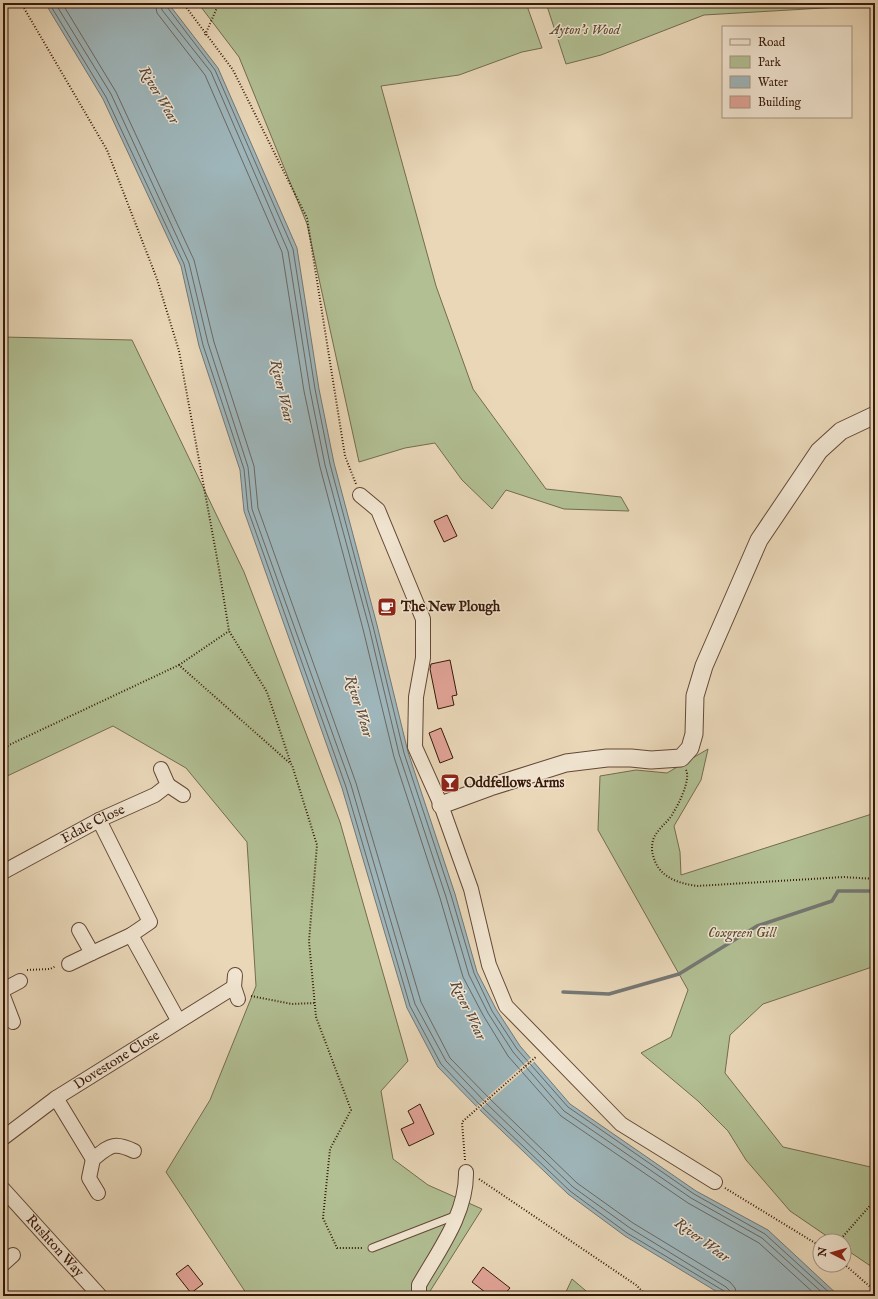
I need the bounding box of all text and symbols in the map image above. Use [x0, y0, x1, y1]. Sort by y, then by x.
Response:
park label: Ayton's Wood [548, 21, 622, 39]
legend [722, 26, 852, 118]
text: Road [758, 35, 786, 50]
text: Park [758, 55, 781, 70]
water label: River Wear [134, 63, 184, 128]
text: Water [758, 75, 789, 90]
text: Building [758, 95, 802, 110]
water label: River Wear [266, 358, 299, 425]
cafe icon: The New Plough [376, 596, 398, 618]
place label: The New Plough [400, 598, 501, 616]
water label: River Wear [341, 673, 378, 740]
bar icon: Oddfellows Arms [439, 772, 461, 794]
place label: Oddfellows Arms [464, 774, 565, 792]
street label: Edale Close [58, 800, 128, 848]
park label: Coxgreen Gill [708, 924, 778, 943]
water label: River Wear [445, 977, 491, 1044]
street label: Dovestone Close [70, 1026, 164, 1094]
street label: Rushton Way [22, 1211, 88, 1281]
water label: River Wear [671, 1213, 734, 1267]
north arrow [812, 1233, 852, 1273]
text: N [815, 1246, 831, 1259]

